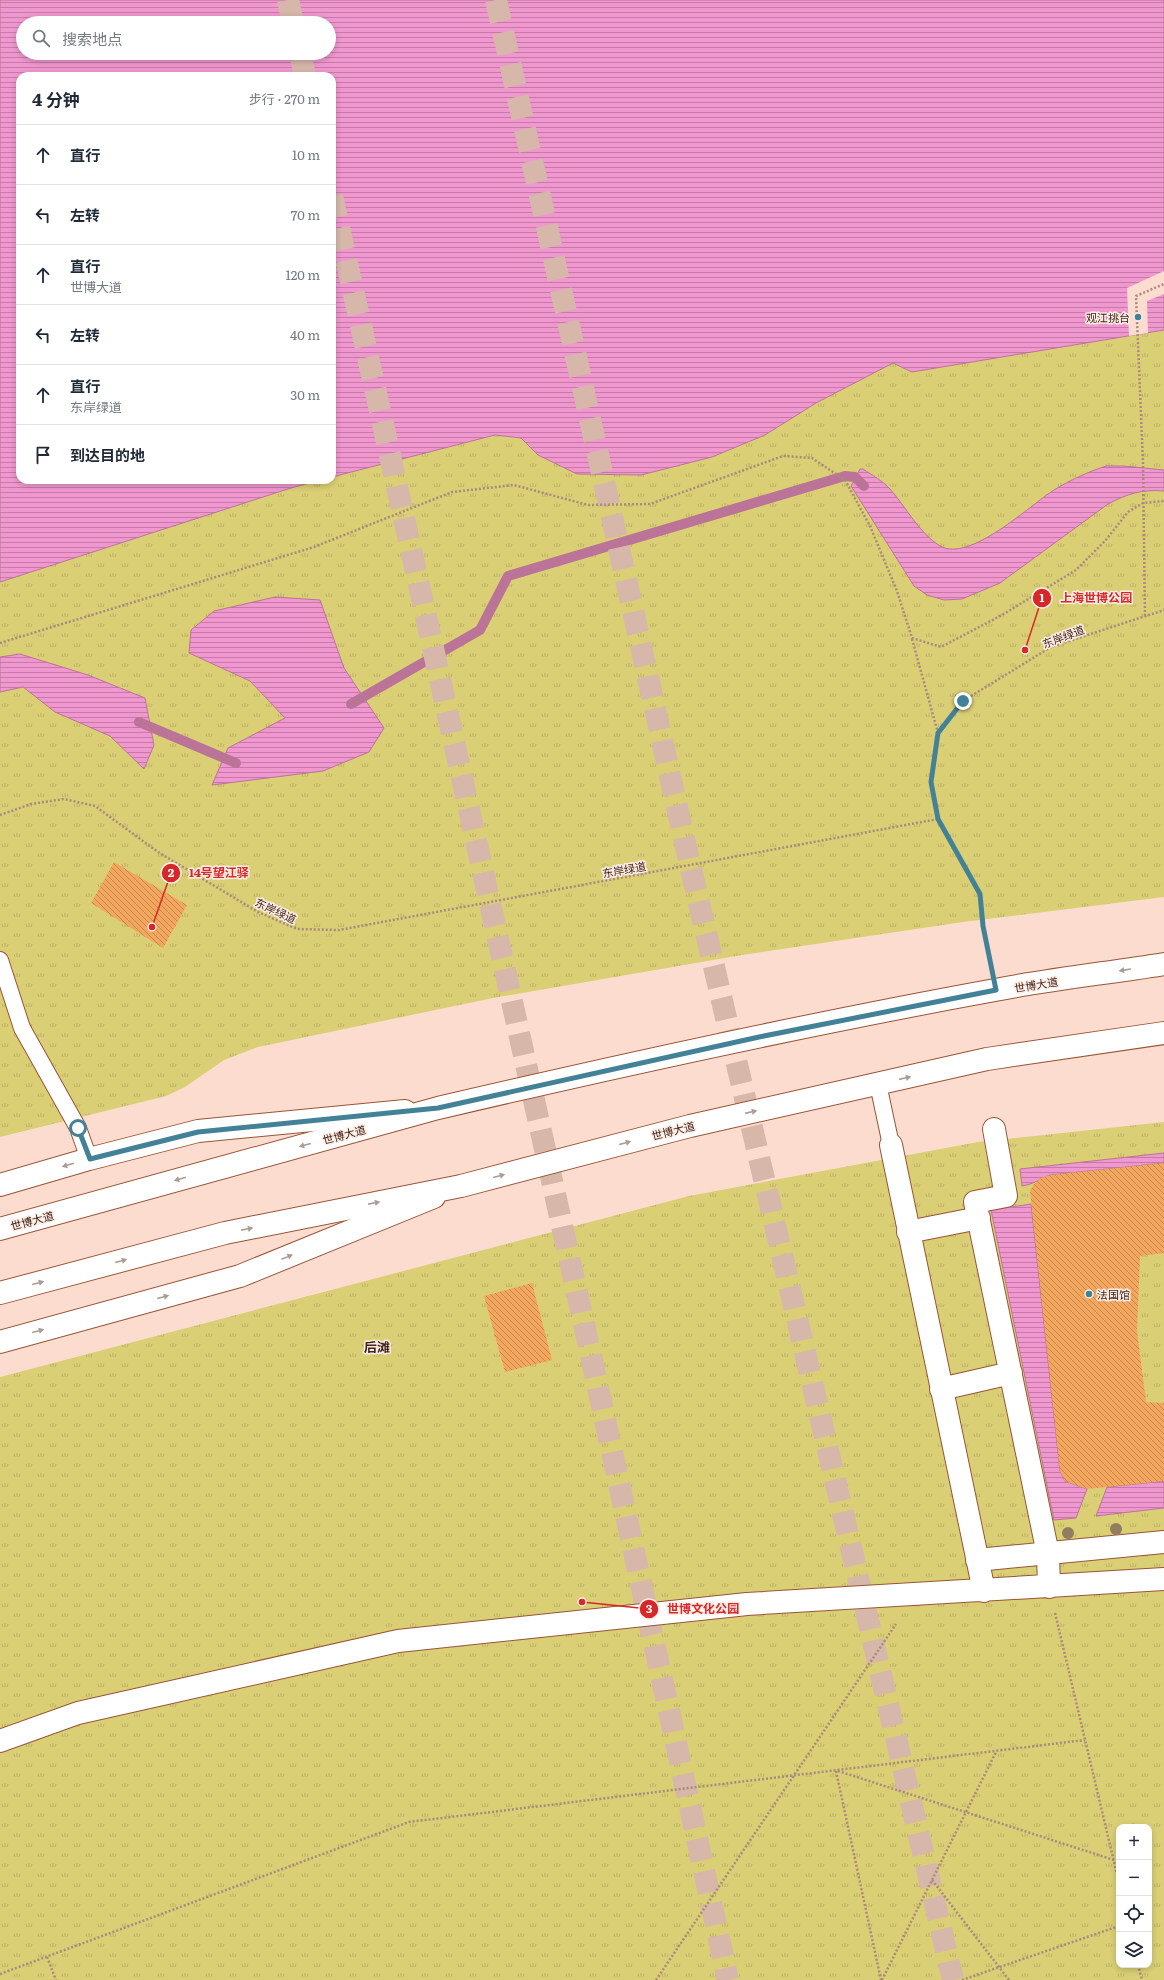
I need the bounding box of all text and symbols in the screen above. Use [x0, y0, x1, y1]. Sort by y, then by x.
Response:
search box [16, 16, 336, 60]
icon: search [30, 27, 52, 49]
text: 搜索地点 [62, 27, 122, 50]
text: 4 分钟 [32, 86, 80, 111]
text: 步行 · 270 m [249, 89, 320, 108]
text: 直行 [70, 143, 100, 166]
icon: ahead [32, 144, 54, 166]
text: 10 m [292, 145, 320, 164]
text: 左转 [70, 203, 100, 226]
icon: left [32, 204, 54, 226]
text: 70 m [291, 205, 320, 224]
text: 直行 [70, 254, 100, 277]
icon: ahead [32, 264, 54, 286]
text: 120 m [285, 265, 320, 284]
text: 世博大道 [70, 277, 122, 296]
place label: 观江挑台 [1086, 309, 1130, 325]
marker: 观江挑台 [1133, 312, 1143, 322]
text: 左转 [70, 323, 100, 346]
icon: left [32, 324, 54, 346]
text: 40 m [290, 325, 320, 344]
text: 直行 [70, 374, 100, 397]
icon: ahead [32, 384, 54, 406]
text: 30 m [290, 385, 320, 404]
text: 东岸绿道 [70, 397, 122, 416]
text: 到达目的地 [70, 443, 145, 466]
icon: arrive [32, 444, 54, 466]
callout: 上海世博公园 [1032, 586, 1140, 610]
text: 1 [1040, 588, 1045, 606]
text: 上海世博公园 [1060, 588, 1132, 606]
street label: 东岸绿道 [1040, 621, 1086, 651]
route end [954, 692, 972, 710]
street label: 东岸绿道 [601, 857, 647, 881]
callout: 14号望江驿 [161, 861, 256, 885]
text: 2 [168, 863, 175, 881]
text: 14号望江驿 [189, 863, 249, 881]
street label: 东岸绿道 [253, 893, 299, 927]
one-way arrow [1119, 967, 1132, 973]
street label: 世博大道 [1013, 973, 1059, 995]
one-way arrow [899, 1074, 912, 1080]
one-way arrow [745, 1109, 757, 1115]
street label: 世博大道 [650, 1117, 696, 1143]
route start [69, 1119, 87, 1137]
street label: 世博大道 [321, 1121, 367, 1147]
one-way arrow [619, 1140, 631, 1146]
one-way arrow [299, 1142, 312, 1148]
one-way arrow [62, 1162, 74, 1168]
one-way arrow [493, 1173, 505, 1179]
one-way arrow [174, 1176, 186, 1182]
one-way arrow [368, 1200, 380, 1206]
street label: 世博大道 [9, 1207, 55, 1233]
one-way arrow [241, 1225, 253, 1231]
one-way arrow [281, 1254, 293, 1260]
one-way arrow [115, 1258, 127, 1264]
one-way arrow [31, 1280, 44, 1286]
place label: 法国馆 [1097, 1286, 1130, 1302]
marker: 法国馆 [1084, 1289, 1094, 1299]
one-way arrow [157, 1294, 169, 1300]
one-way arrow [31, 1328, 44, 1334]
district label: 后滩 [364, 1337, 390, 1356]
callout: 世博文化公园 [639, 1597, 747, 1621]
text: 3 [646, 1599, 653, 1617]
text: 世博文化公园 [667, 1599, 739, 1617]
map controls [1116, 1824, 1152, 1968]
button: + [1116, 1824, 1152, 1860]
button: − [1116, 1860, 1152, 1896]
button: locate [1116, 1896, 1152, 1932]
button: layers [1116, 1932, 1152, 1968]

